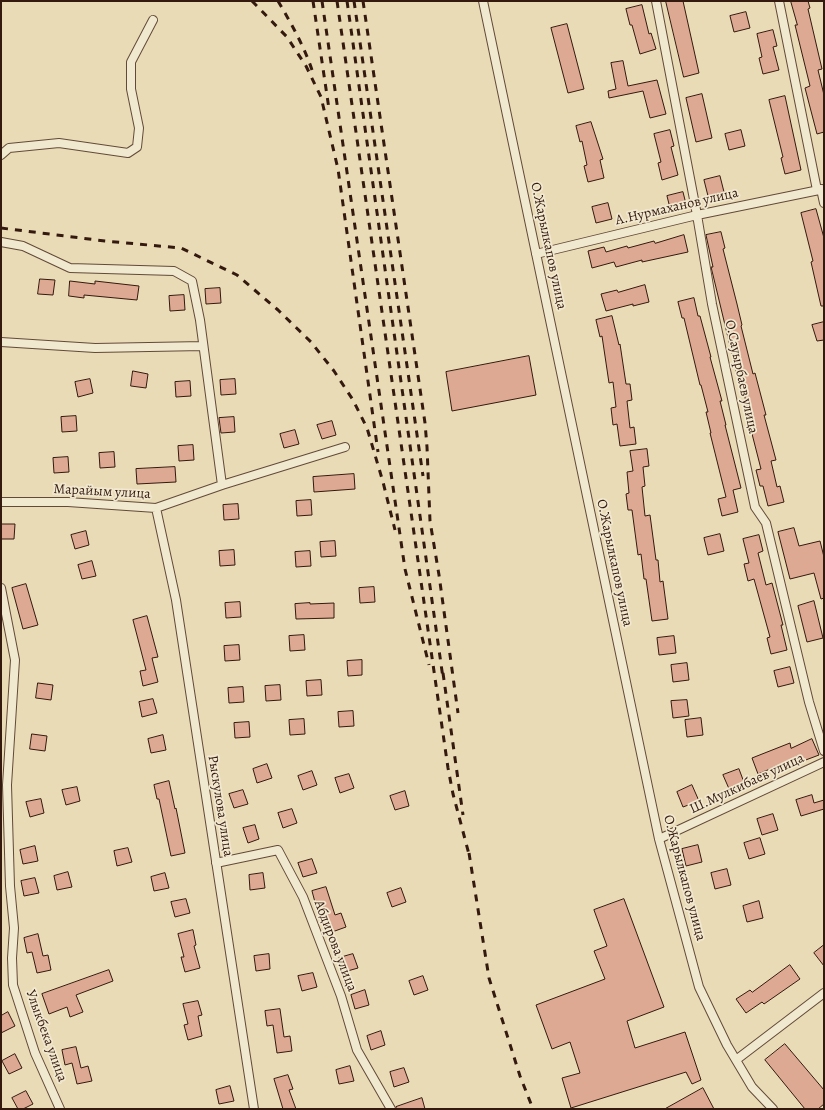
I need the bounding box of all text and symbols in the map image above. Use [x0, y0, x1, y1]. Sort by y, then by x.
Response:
street label: О.Жарылкапов улица [526, 181, 570, 311]
street label: А.Нурмаханов улица [614, 185, 740, 229]
street label: О.Сауырбаев улица [721, 319, 761, 435]
street label: Марайым улица [53, 481, 151, 503]
street label: О.Жарылкапов улица [592, 498, 636, 628]
street label: Ш.Мулкибаев улица [687, 750, 807, 818]
street label: Рыскулова улица [204, 754, 236, 858]
street label: О.Жарылкапов улица [659, 813, 709, 943]
street label: Абдирова улица [310, 898, 360, 994]
street label: Улыкбека улица [22, 988, 70, 1084]

